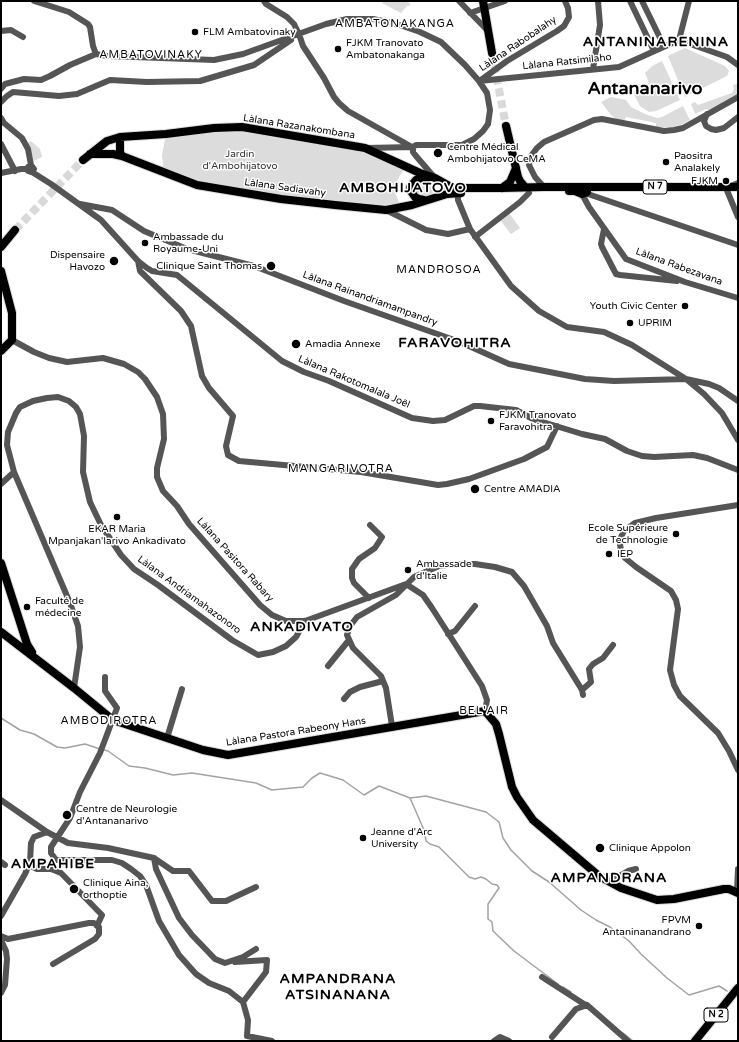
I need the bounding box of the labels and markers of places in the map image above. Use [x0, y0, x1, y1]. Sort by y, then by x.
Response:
place label: FLM Ambatovinaky [203, 26, 296, 38]
marker: FLM Ambatovinaky [190, 27, 200, 37]
place label: FJKM Tranovato Ambatonakanga [346, 37, 425, 60]
marker: FJKM Tranovato Ambatonakanga [333, 44, 343, 54]
place label: Centre Médical Ambohijatovo CeMA [447, 141, 546, 164]
marker: Centre Médical Ambohijatovo CeMA [432, 147, 444, 159]
place label: Paositra Analakely [674, 150, 720, 174]
marker: Paositra Analakely [661, 157, 671, 167]
place label: FJKM [691, 175, 718, 187]
marker: FJKM [721, 176, 731, 186]
place label: Ambassade du Royaume-Uni [153, 231, 224, 254]
marker: Ambassade du Royaume-Uni [140, 238, 150, 248]
place label: Dispensaire Havozo [50, 249, 105, 272]
marker: Dispensaire Havozo [108, 255, 120, 267]
place label: Clinique Saint Thomas [156, 260, 262, 272]
marker: Clinique Saint Thomas [265, 260, 277, 272]
place label: Youth Civic Center [590, 300, 677, 312]
marker: Youth Civic Center [680, 301, 690, 311]
place label: UPRIM [638, 317, 672, 329]
marker: UPRIM [625, 318, 635, 328]
marker: Amadia Annexe [290, 338, 302, 350]
place label: Amadia Annexe [305, 338, 380, 350]
place label: FJKM Tranovato Faravohitra [499, 409, 576, 432]
marker: FJKM Tranovato Faravohitra [486, 416, 496, 426]
marker: Centre AMADIA [469, 483, 481, 495]
place label: Centre AMADIA [484, 483, 561, 495]
marker: EKAR Maria Mpanjakan'Iarivo Ankadivato [112, 512, 122, 522]
place label: Ecole Supérieure de Technologie [588, 522, 668, 546]
place label: EKAR Maria Mpanjakan'Iarivo Ankadivato [48, 523, 186, 546]
marker: Ecole Supérieure de Technologie [671, 529, 681, 539]
place label: IEP [617, 548, 633, 560]
marker: IEP [604, 549, 614, 559]
place label: Ambassade d'Italie [416, 558, 472, 582]
marker: Ambassade d'Italie [403, 565, 413, 575]
place label: Faculté de médecine [35, 595, 84, 618]
marker: Faculté de médecine [22, 602, 32, 612]
place label: Centre de Neurologie d'Antananarivo [76, 803, 177, 826]
marker: Centre de Neurologie d'Antananarivo [61, 809, 73, 821]
place label: Jeanne d'Arc University [371, 826, 432, 850]
marker: Jeanne d'Arc University [358, 833, 368, 843]
marker: Clinique Appolon [594, 842, 606, 854]
place label: Clinique Appolon [609, 842, 691, 854]
place label: Clinique Aina, orthoptie [83, 877, 148, 900]
marker: Clinique Aina, orthoptie [68, 883, 80, 895]
place label: FPVM Antaninanandrano [602, 914, 691, 938]
marker: FPVM Antaninanandrano [694, 921, 704, 931]

